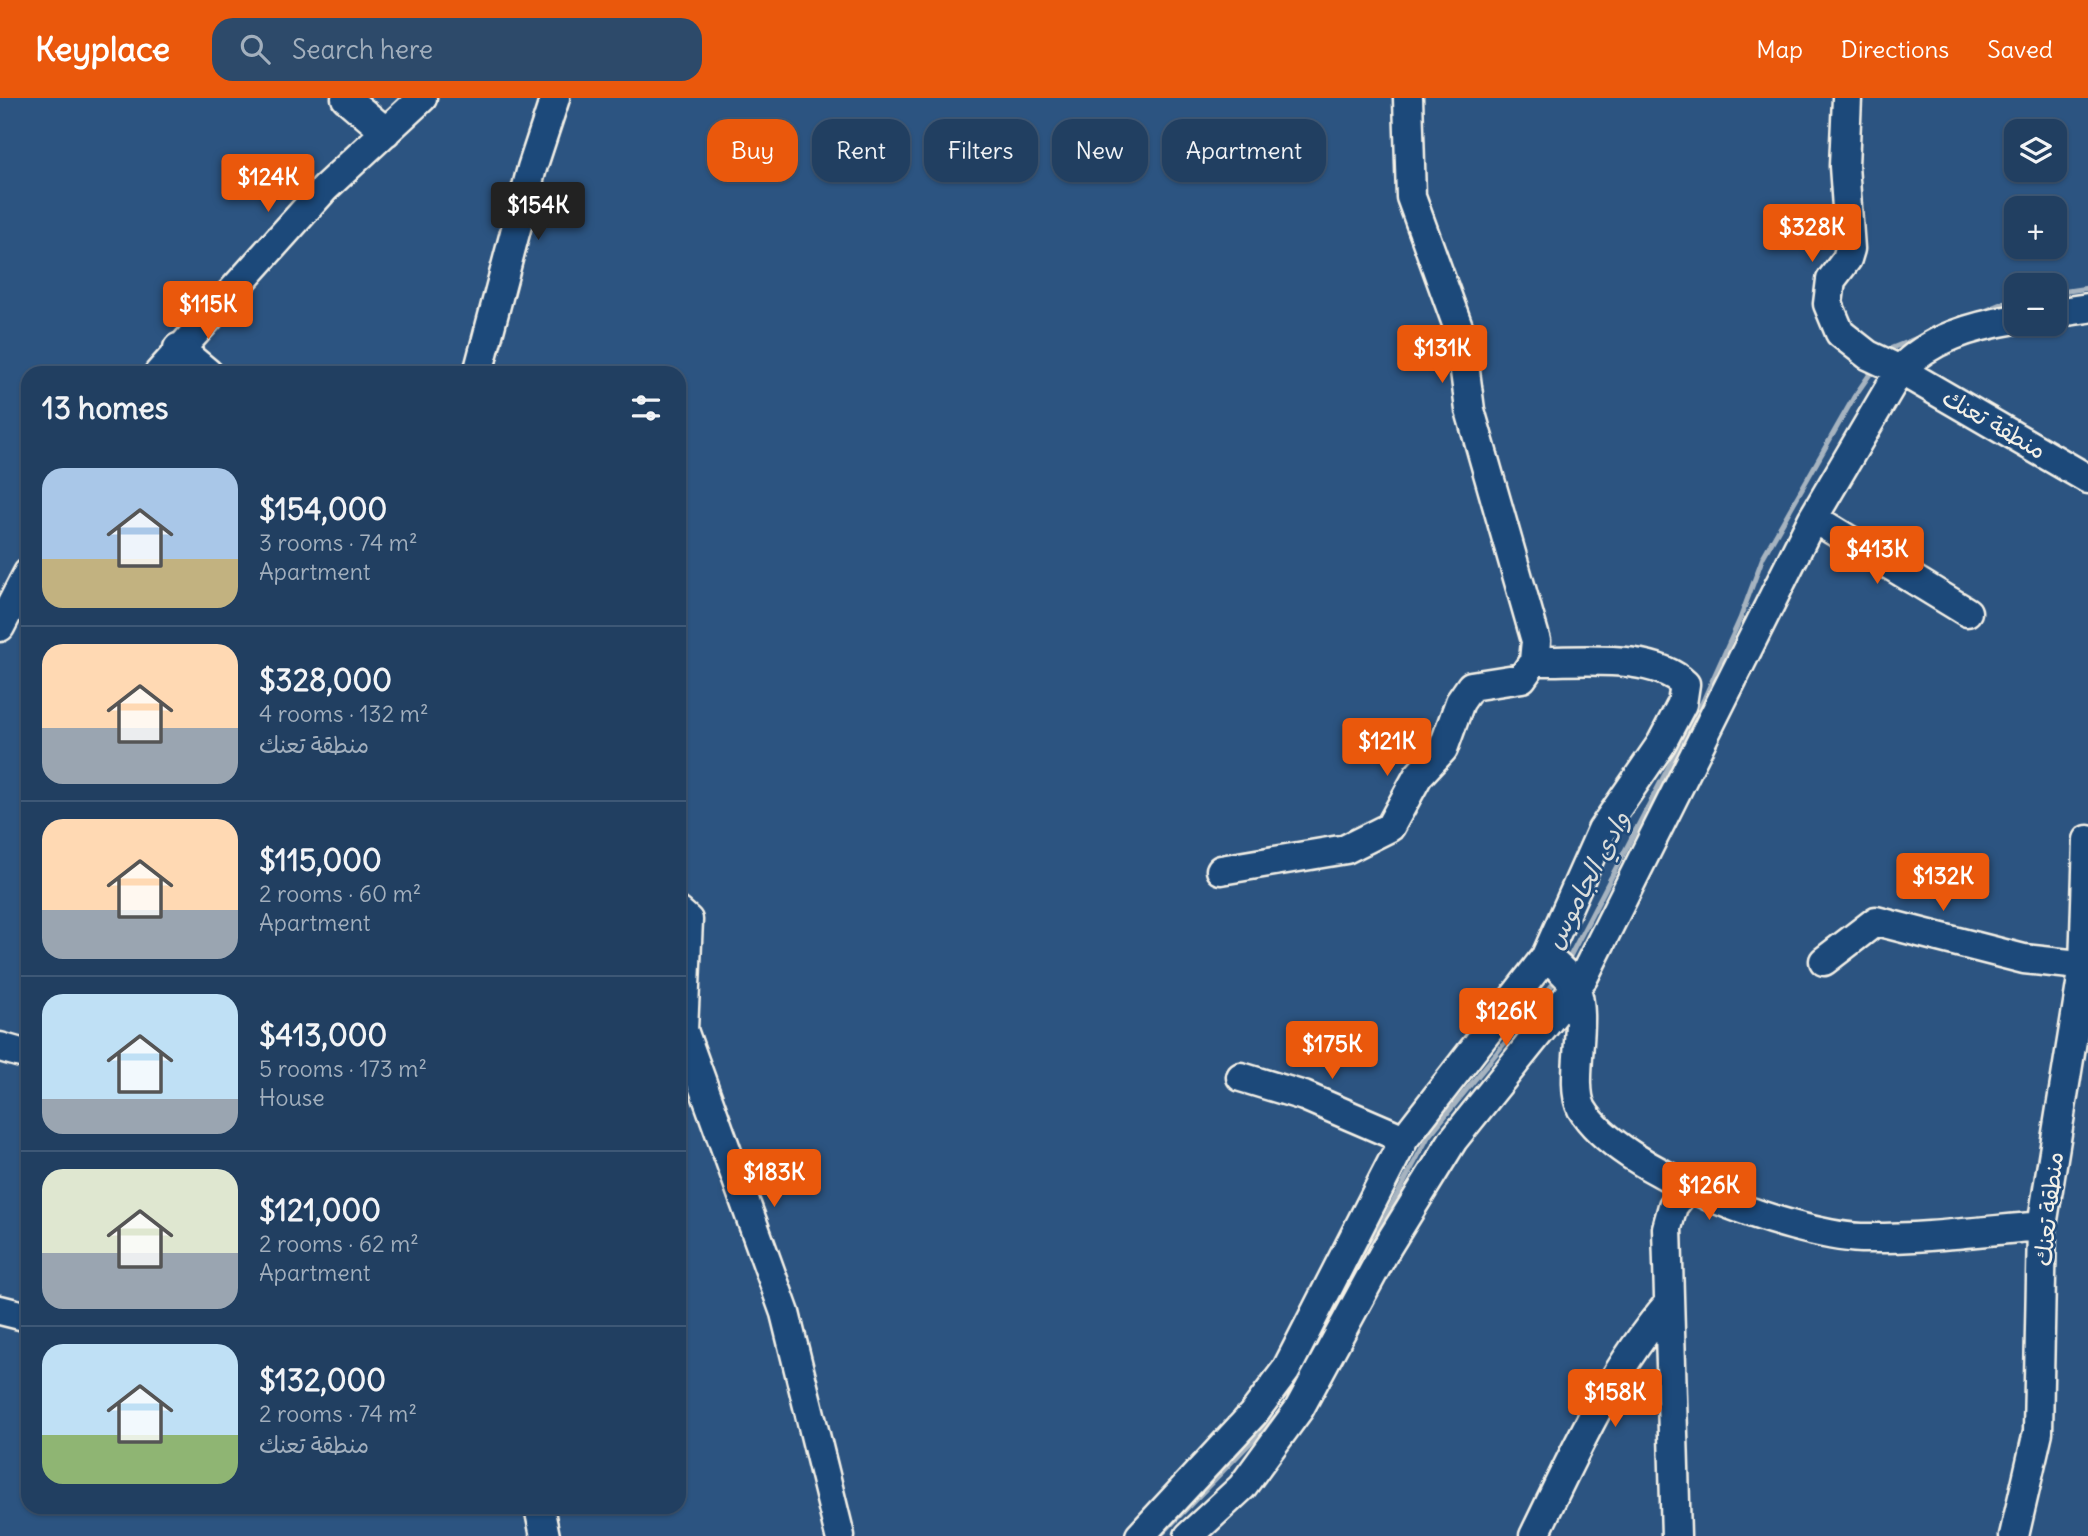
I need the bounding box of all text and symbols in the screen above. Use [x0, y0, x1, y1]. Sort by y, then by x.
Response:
search box [212, 18, 702, 81]
text: Keyplace [35, 28, 170, 70]
icon: search [236, 30, 274, 68]
text: Search here [292, 33, 433, 66]
text: Map [1756, 34, 1803, 64]
text: Directions [1841, 34, 1949, 64]
text: Saved [1987, 34, 2053, 64]
chip: Buy [707, 119, 798, 182]
chip: Rent [812, 119, 910, 182]
chip: Filters [924, 119, 1038, 182]
chip: New [1052, 119, 1148, 182]
chip: Apartment [1162, 119, 1326, 182]
map controls [2004, 119, 2067, 336]
button: layers [2004, 119, 2067, 182]
pin: $124K [219, 155, 317, 214]
text: $124K [237, 162, 299, 191]
pin: $154K [489, 183, 587, 242]
text: $154K [507, 190, 569, 219]
button: + [2004, 196, 2067, 259]
pin: $328K [1763, 204, 1861, 264]
text: $328K [1779, 212, 1845, 241]
button: − [2004, 273, 2067, 336]
pin: $115K [159, 282, 257, 341]
text: $115K [179, 289, 237, 318]
pin: $131K [1393, 326, 1491, 385]
text: $131K [1413, 333, 1471, 362]
street label: منطقة تعنك [1937, 381, 2052, 465]
text: 13 homes [42, 389, 168, 427]
icon: filters [627, 389, 665, 427]
text: $154,000 [259, 490, 387, 528]
icon: home [98, 496, 182, 580]
pin: $413K [1828, 526, 1926, 586]
text: 3 rooms · 74 m² [259, 528, 418, 557]
text: $413K [1846, 534, 1908, 563]
text: Apartment [259, 557, 371, 586]
text: $328,000 [259, 661, 392, 699]
icon: home [98, 672, 182, 756]
text: 4 rooms · 132 m² [259, 699, 429, 728]
pin: $121K [1338, 718, 1436, 778]
text: $121K [1358, 726, 1416, 755]
text: منطقة تعنك [259, 730, 369, 759]
water label: وادي الجاموس [1536, 805, 1639, 956]
text: $115,000 [259, 841, 382, 879]
icon: home [98, 847, 182, 931]
pin: $132K [1894, 854, 1992, 913]
text: $132K [1912, 861, 1974, 890]
text: 2 rooms · 60 m² [259, 879, 421, 908]
text: Apartment [259, 908, 371, 937]
pin: $126K [1457, 988, 1555, 1048]
text: $126K [1475, 996, 1537, 1025]
text: $413,000 [259, 1016, 387, 1054]
pin: $175K [1283, 1021, 1381, 1081]
icon: home [98, 1022, 182, 1106]
text: $175K [1302, 1029, 1362, 1058]
text: 5 rooms · 173 m² [259, 1054, 427, 1083]
text: House [259, 1083, 325, 1112]
pin: $183K [725, 1150, 823, 1209]
street label: منطقة تعنك [2027, 1150, 2069, 1268]
text: $183K [743, 1157, 805, 1186]
pin: $126K [1660, 1162, 1758, 1222]
text: $126K [1678, 1170, 1740, 1199]
text: $121,000 [259, 1191, 381, 1229]
icon: home [98, 1197, 182, 1281]
text: 2 rooms · 62 m² [259, 1229, 419, 1258]
text: Apartment [259, 1258, 371, 1287]
text: $132,000 [259, 1361, 386, 1399]
pin: $158K [1566, 1370, 1664, 1429]
icon: home [98, 1372, 182, 1456]
text: $158K [1584, 1377, 1646, 1406]
text: 2 rooms · 74 m² [259, 1399, 417, 1428]
text: منطقة تعنك [259, 1430, 369, 1459]

